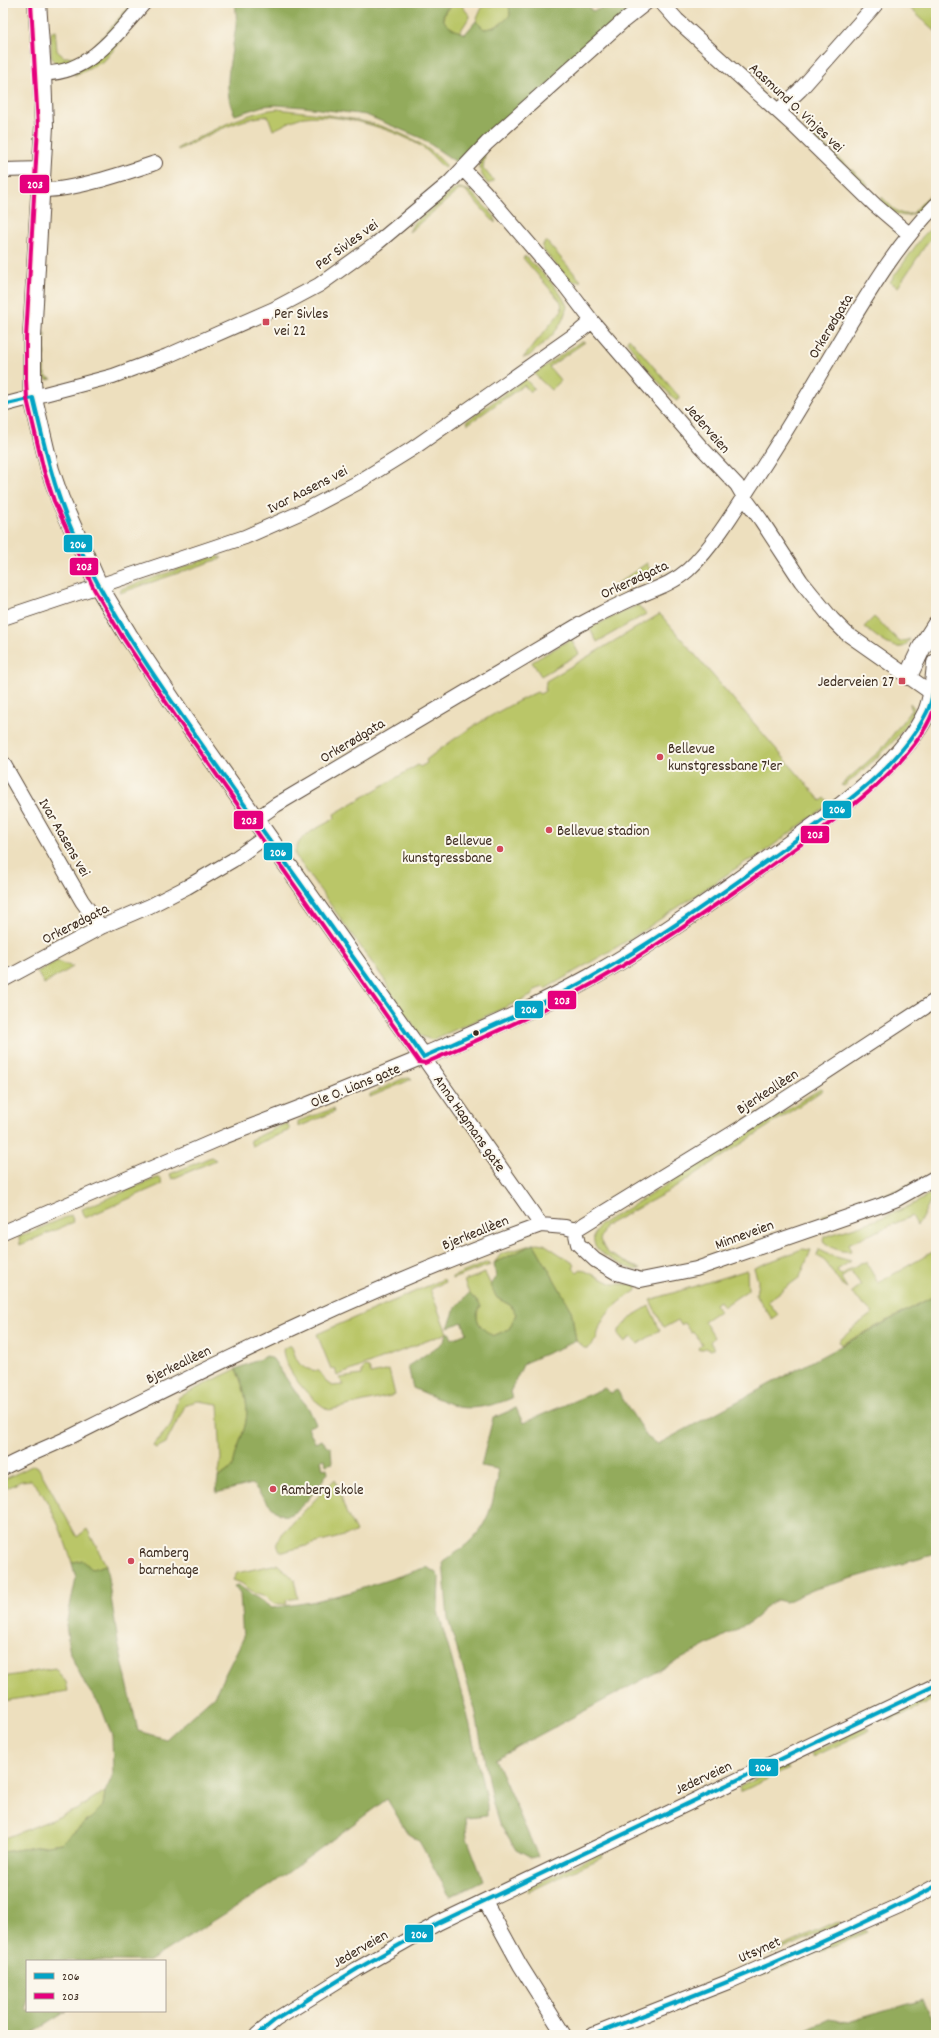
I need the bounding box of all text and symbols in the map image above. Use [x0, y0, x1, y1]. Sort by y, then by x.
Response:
street label: Aasmund O. Vinjes vei [743, 58, 848, 159]
line badge: 203 [19, 174, 50, 194]
text: 203 [27, 178, 43, 194]
street label: Per Sivles vei [311, 215, 384, 276]
street label: Orkerødgata [804, 290, 860, 364]
place label: Per Sivles vei 22 [274, 304, 329, 343]
marker: Per Sivles vei 22 [261, 317, 271, 327]
street label: Jederveien [678, 399, 735, 459]
street label: Ivar Aasens vei [264, 461, 352, 520]
line badge: 206 [63, 534, 93, 553]
text: 206 [70, 538, 87, 554]
street label: Orkerødgata [597, 555, 673, 606]
line badge: 203 [69, 557, 99, 576]
text: 203 [76, 560, 92, 576]
place label: Jederveien 27 [818, 672, 894, 694]
marker: Jederveien 27 [897, 676, 907, 686]
street label: Orkerødgata [316, 713, 391, 770]
place label: Bellevue kunstgressbane 7'er [668, 739, 783, 778]
marker: Bellevue kunstgressbane 7'er [655, 752, 665, 762]
street label: Ivar Aasens vei [32, 795, 95, 882]
line badge: 206 [822, 800, 852, 819]
text: 206 [829, 803, 846, 819]
line badge: 203 [233, 810, 264, 830]
text: 203 [241, 814, 257, 830]
place label: Bellevue stadion [557, 821, 650, 843]
marker: Bellevue stadion [544, 825, 554, 835]
line badge: 203 [800, 825, 830, 844]
text: 203 [807, 828, 823, 844]
place label: Bellevue kunstgressbane [402, 831, 492, 870]
line badge: 206 [263, 842, 293, 861]
marker: Bellevue kunstgressbane [495, 844, 505, 854]
text: 206 [270, 846, 287, 862]
street label: Orkerødgata [39, 898, 114, 951]
line badge: 203 [547, 990, 577, 1010]
text: 203 [554, 994, 570, 1010]
line badge: 206 [514, 1000, 544, 1019]
text: 206 [521, 1003, 538, 1019]
unlabelled marker [471, 1028, 481, 1038]
street label: Ole O. Lians gate [308, 1059, 404, 1115]
street label: Bjerkeallèen [733, 1064, 804, 1121]
street label: Anna Hagmans gate [427, 1071, 510, 1177]
street label: Bjerkeallèen [439, 1210, 512, 1257]
street label: Minneveien [712, 1215, 777, 1257]
street label: Bjerkeallèen [143, 1341, 215, 1391]
place label: Ramberg skole [281, 1480, 364, 1502]
marker: Ramberg skole [268, 1484, 278, 1494]
place label: Ramberg barnehage [139, 1543, 199, 1582]
marker: Ramberg barnehage [126, 1556, 136, 1566]
street label: Jederveien [672, 1756, 736, 1802]
line badge: 206 [748, 1758, 779, 1777]
text: 206 [755, 1761, 772, 1777]
line badge: 206 [404, 1924, 434, 1943]
street label: Jederveien [329, 1925, 393, 1974]
text: 206 [411, 1928, 428, 1944]
street label: Utsynet [735, 1932, 785, 1970]
legend [26, 1960, 166, 2012]
text: 206 [62, 1969, 80, 1986]
text: 203 [62, 1989, 79, 2006]

